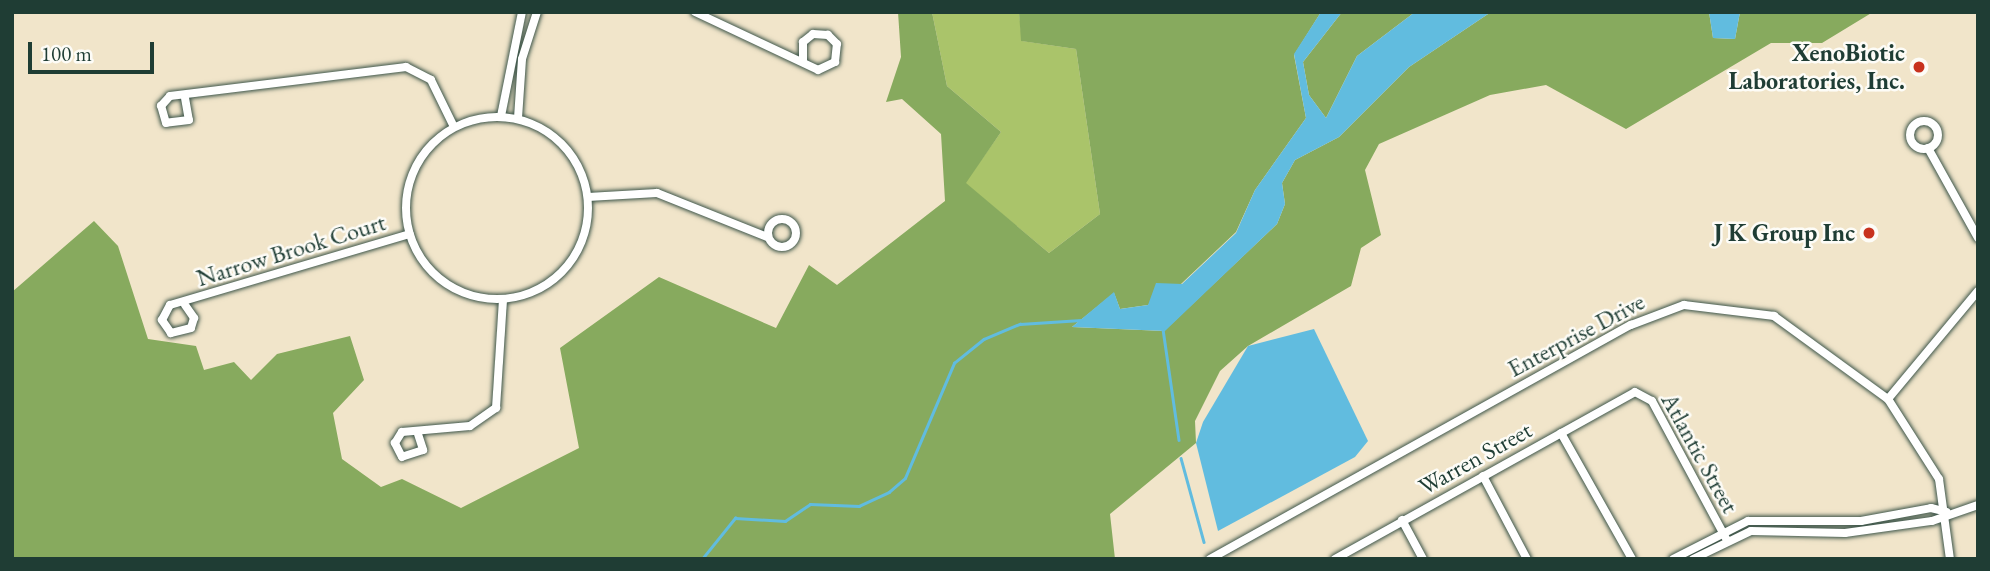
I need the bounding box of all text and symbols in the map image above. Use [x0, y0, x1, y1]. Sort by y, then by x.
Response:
scale bar [32, 28, 158, 72]
place label: XenoBiotic Laboratories, Inc. [1728, 39, 1905, 95]
text: 100 m [41, 40, 92, 67]
marker: XenoBiotic Laboratories, Inc. [1911, 59, 1927, 75]
street label: Narrow Brook Court [193, 208, 389, 292]
place label: J K Group Inc [1713, 219, 1855, 247]
marker: J K Group Inc [1861, 225, 1877, 241]
street label: Enterprise Drive [1503, 287, 1649, 383]
street label: Atlantic Street [1655, 388, 1745, 518]
street label: Warren Street [1413, 415, 1537, 501]

